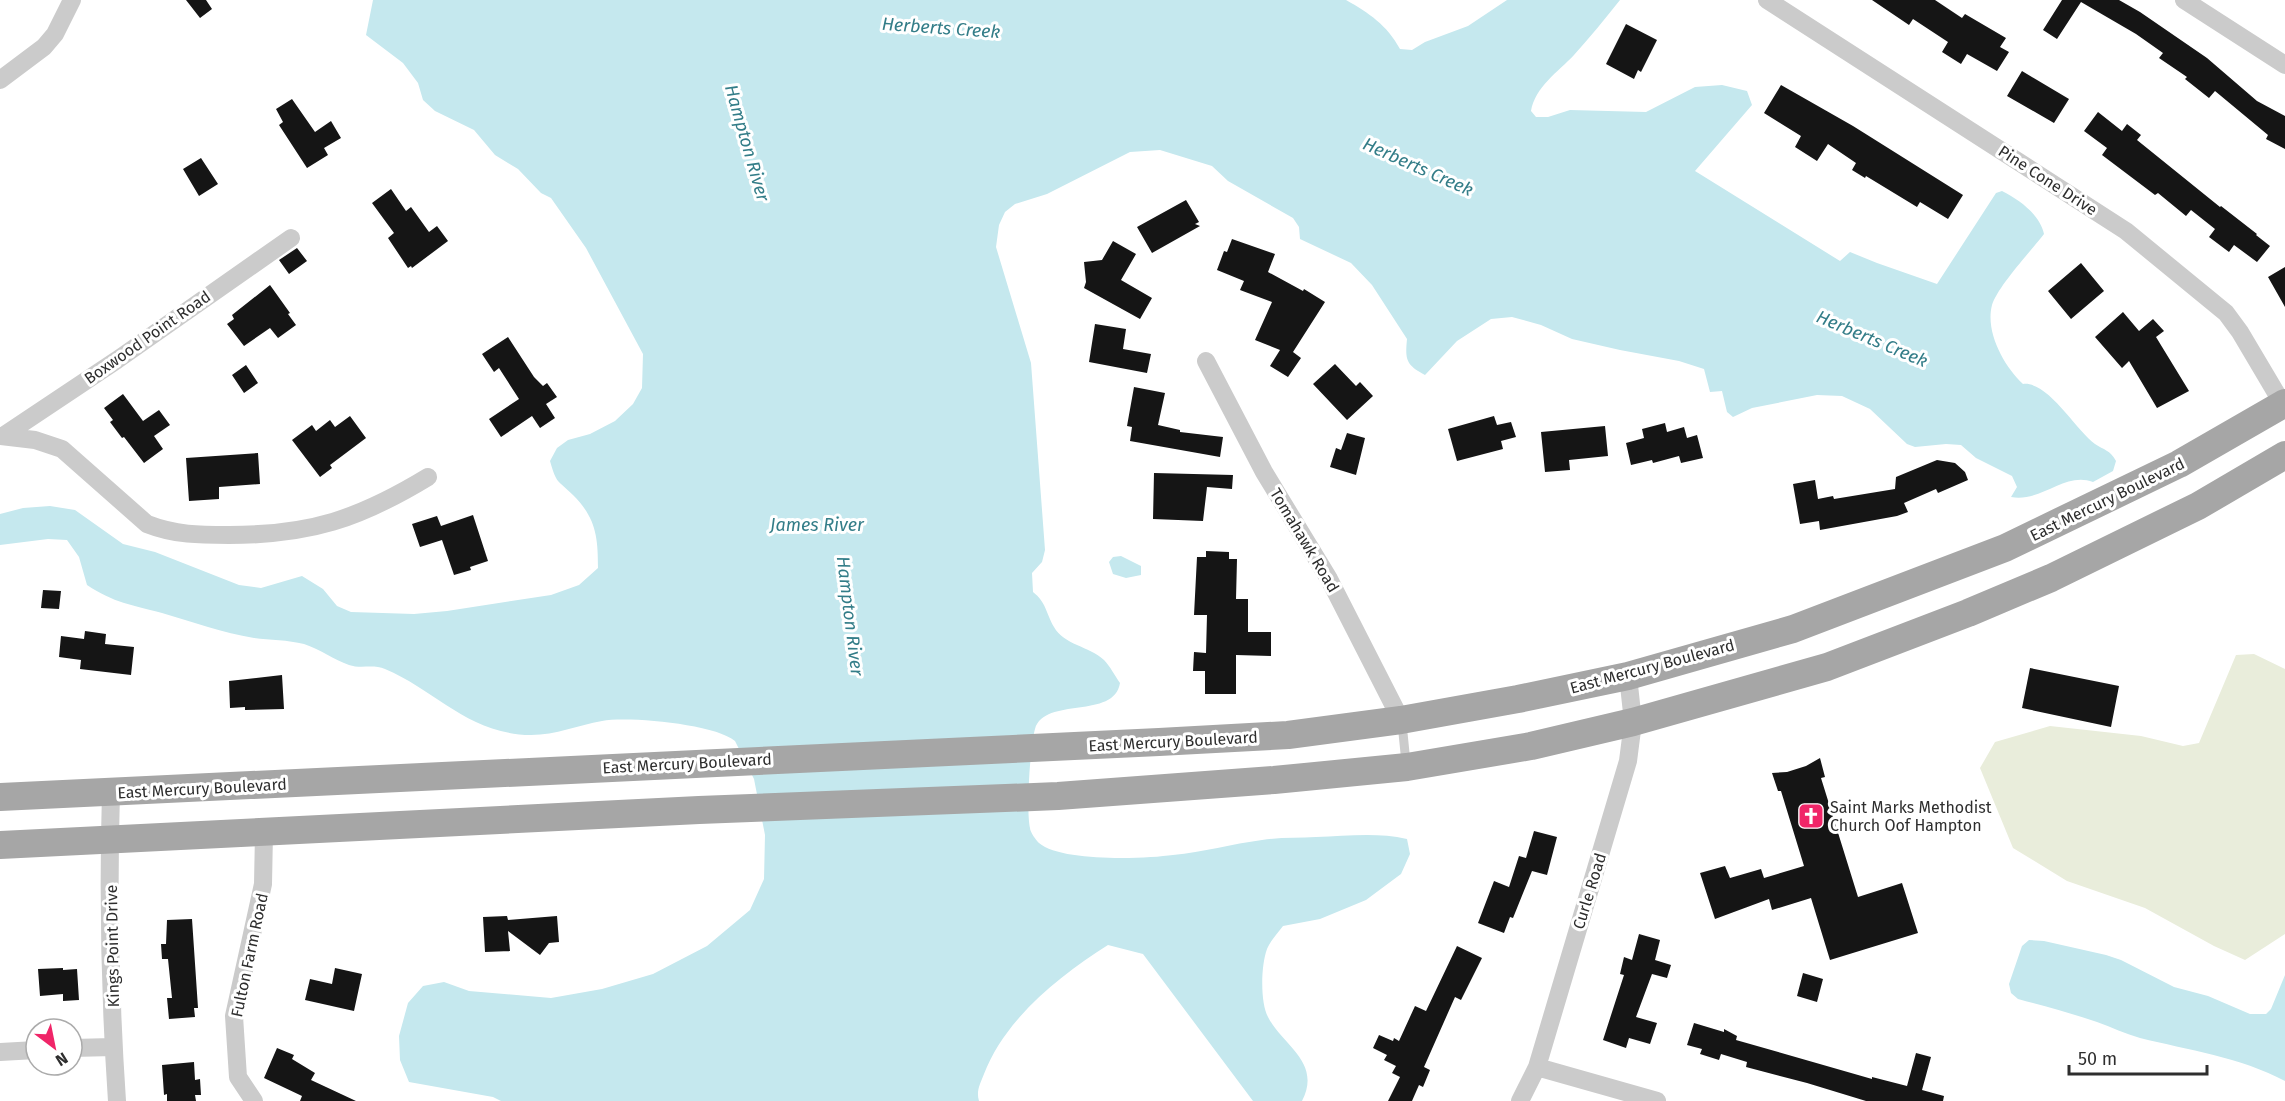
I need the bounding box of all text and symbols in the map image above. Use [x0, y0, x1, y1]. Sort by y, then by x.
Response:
water label: Herberts Creek [881, 13, 1001, 43]
water label: Hampton River [720, 82, 774, 205]
water label: Herberts Creek [1359, 133, 1477, 201]
street label: Pine Cone Drive [1995, 141, 2101, 219]
street label: Boxwood Point Road [81, 287, 214, 388]
water label: Herberts Creek [1813, 306, 1931, 372]
street label: East Mercury Boulevard [2027, 454, 2188, 545]
street label: Tomahawk Road [1266, 485, 1343, 596]
water label: James River [769, 514, 865, 536]
water label: Hampton River [832, 555, 868, 678]
street label: East Mercury Boulevard [1568, 635, 1736, 698]
street label: East Mercury Boulevard [1088, 728, 1258, 755]
street label: East Mercury Boulevard [602, 750, 772, 777]
street label: East Mercury Boulevard [117, 775, 287, 802]
place label: Saint Marks Methodist Church Oof Hampton [1830, 798, 1992, 835]
church icon: Saint Marks Methodist Church Oof Hampton [1796, 801, 1826, 831]
street label: Curle Road [1569, 851, 1610, 932]
street label: Kings Point Drive [102, 884, 123, 1008]
street label: Fulton Farm Road [227, 891, 272, 1019]
north arrow [24, 1017, 84, 1077]
scale bar [2069, 1038, 2207, 1076]
text: N [52, 1048, 71, 1070]
text: 50 m [2078, 1048, 2117, 1070]

